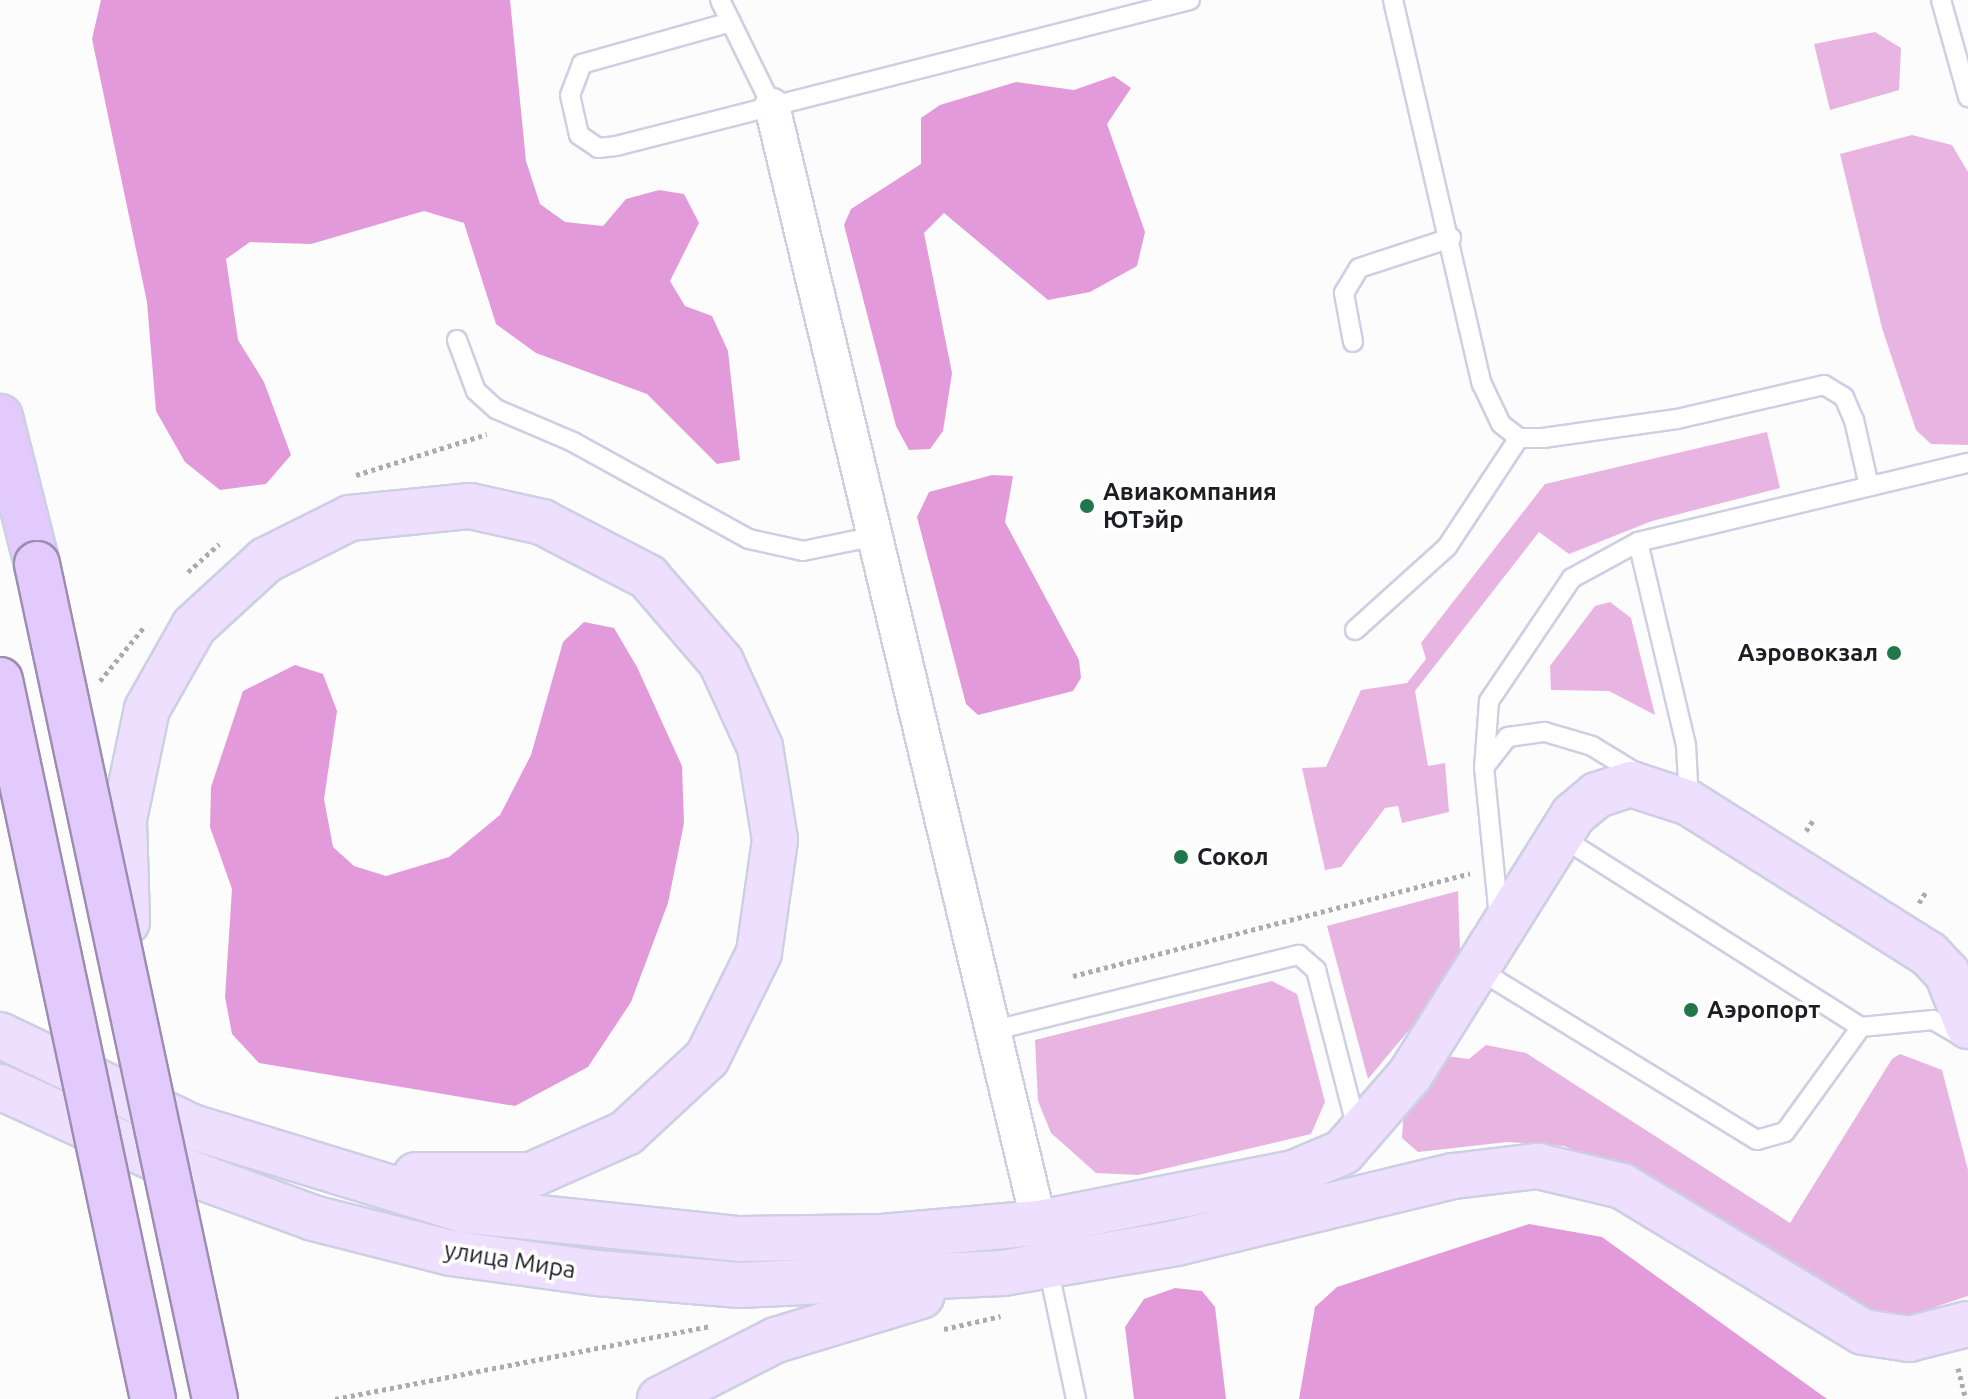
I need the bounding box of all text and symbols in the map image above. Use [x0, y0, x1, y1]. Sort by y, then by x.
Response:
place label: Авиакомпания ЮТэйр [1103, 478, 1277, 534]
marker: Авиакомпания ЮТэйр [1078, 497, 1096, 515]
place label: Аэровокзал [1738, 639, 1878, 667]
marker: Аэровокзал [1885, 644, 1903, 662]
place label: Сокол [1197, 843, 1269, 871]
marker: Сокол [1172, 848, 1190, 866]
place label: Аэропорт [1707, 996, 1820, 1024]
marker: Аэропорт [1682, 1001, 1700, 1019]
street label: улица Мира [442, 1235, 578, 1285]

